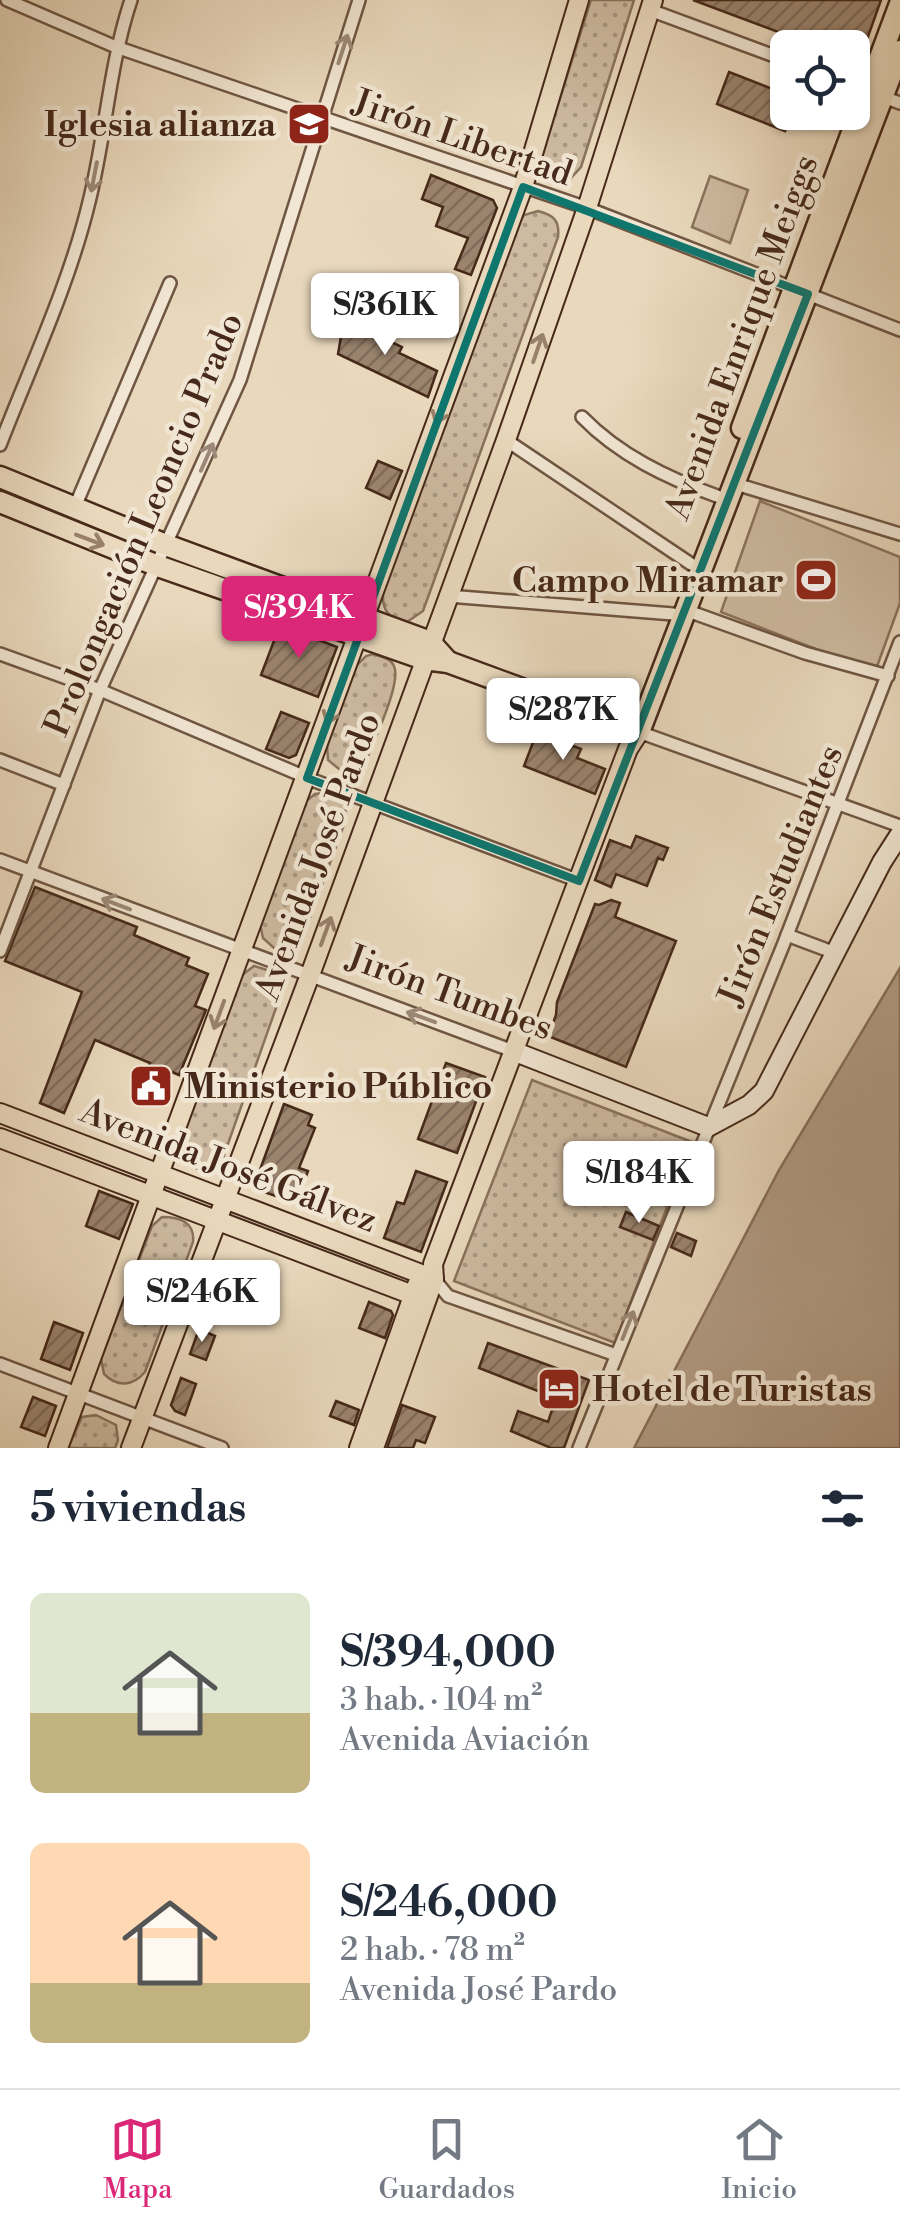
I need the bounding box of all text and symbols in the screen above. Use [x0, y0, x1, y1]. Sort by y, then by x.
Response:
map controls [770, 30, 870, 130]
button: locate [770, 30, 870, 130]
one-way arrow [336, 34, 354, 66]
street label: Jirón Libertad [345, 80, 578, 196]
school or university icon: Iglesia alianza [286, 101, 332, 147]
place label: Iglesia alianza [44, 104, 277, 147]
street label: Avenida Enrique Meiggs [656, 149, 828, 527]
one-way arrow [84, 161, 103, 193]
pin: S/361K [304, 273, 466, 358]
text: S/361K [333, 285, 437, 325]
street label: Prolongación Leoncio Prado [36, 306, 253, 743]
one-way arrow [531, 333, 549, 365]
one-way arrow [431, 393, 449, 424]
one-way arrow [199, 442, 217, 473]
one-way arrow [74, 532, 104, 550]
sports icon: Campo Miramar [793, 557, 839, 603]
place label: Campo Miramar [512, 560, 784, 603]
pin: S/394K [218, 576, 380, 661]
text: S/394K [244, 588, 354, 628]
pin: S/287K [482, 678, 644, 763]
text: S/287K [509, 690, 617, 730]
one-way arrow [322, 694, 340, 725]
street label: Avenida José Pardo [246, 707, 390, 1007]
street label: Jirón Estudiantes [709, 739, 853, 1014]
one-way arrow [102, 894, 133, 912]
one-way arrow [318, 915, 336, 947]
street label: Jirón Tumbes [339, 936, 558, 1050]
one-way arrow [209, 998, 227, 1029]
one-way arrow [407, 1007, 438, 1025]
public building icon: Ministerio Público [128, 1063, 174, 1109]
place label: Ministerio Público [184, 1066, 492, 1109]
street label: Avenida José Gálvez [73, 1090, 383, 1243]
pin: S/184K [558, 1141, 720, 1226]
text: S/184K [585, 1153, 693, 1193]
pin: S/246K [121, 1260, 283, 1345]
text: S/246K [146, 1272, 258, 1312]
one-way arrow [620, 1310, 638, 1341]
hotel icon: Hotel de Turistas [536, 1366, 582, 1412]
place label: Hotel de Turistas [592, 1369, 872, 1412]
icon: filters [815, 1481, 870, 1536]
text: 5 viviendas [30, 1482, 246, 1535]
text: S/394,000 [340, 1627, 556, 1680]
icon: home [110, 1633, 230, 1753]
text: 3 hab. · 104 m² [340, 1680, 542, 1720]
text: Avenida Aviación [340, 1720, 589, 1760]
text: S/246,000 [340, 1877, 558, 1930]
icon: home [110, 1883, 230, 2003]
text: 2 hab. · 78 m² [340, 1930, 525, 1970]
text: Avenida José Pardo [340, 1970, 617, 2010]
tab: Mapa [103, 2112, 172, 2207]
tab: Guardados [378, 2112, 515, 2207]
tab: Inicio [721, 2112, 797, 2207]

